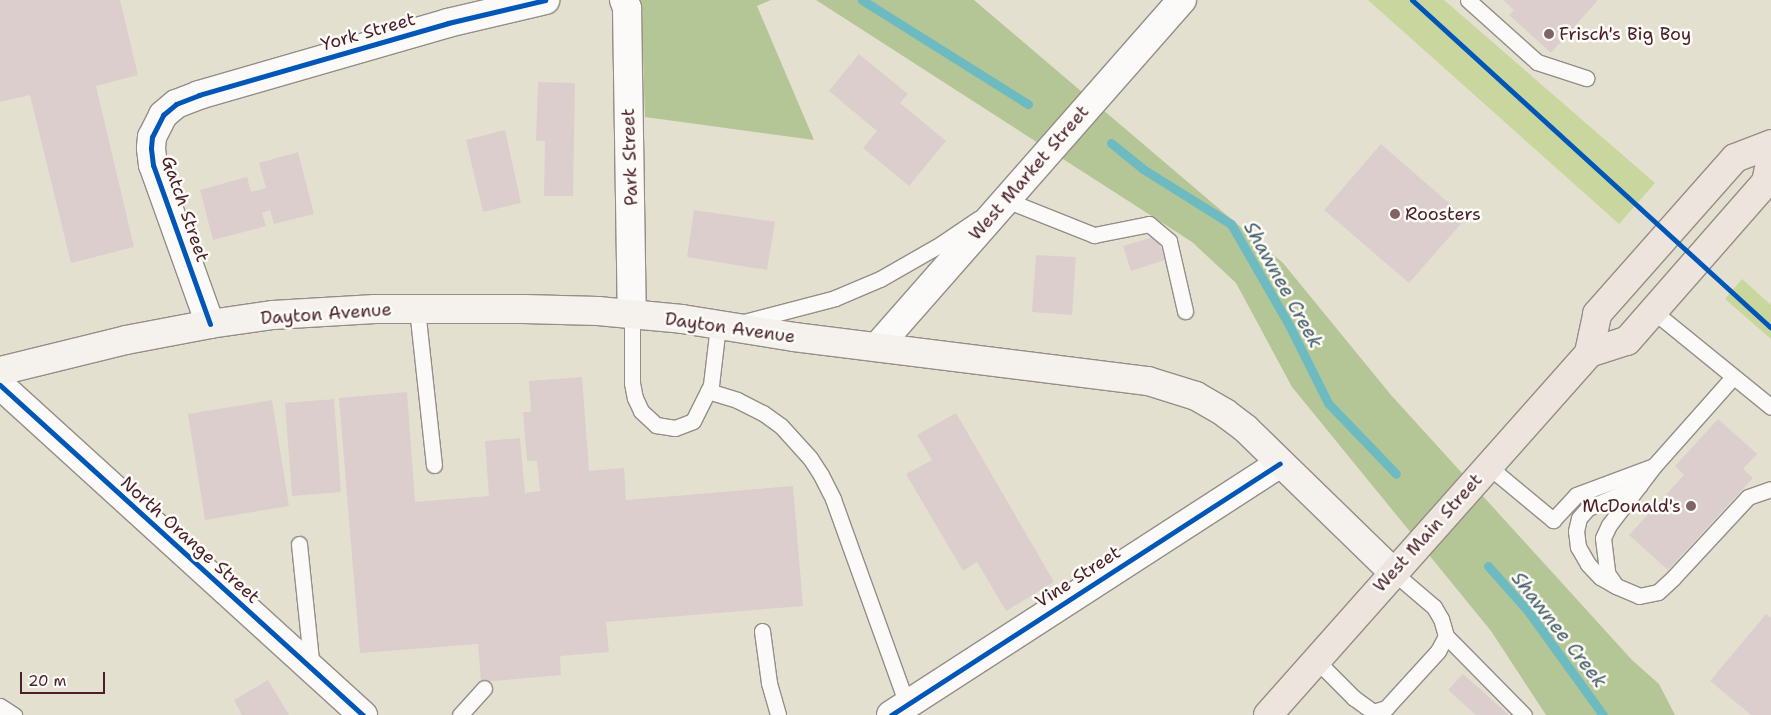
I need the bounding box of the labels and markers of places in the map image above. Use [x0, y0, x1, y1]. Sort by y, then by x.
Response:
place label: Frisch's Big Boy [1559, 23, 1691, 45]
marker: Frisch's Big Boy [1543, 28, 1555, 40]
place label: Roosters [1405, 203, 1481, 225]
marker: Roosters [1389, 208, 1401, 220]
place label: McDonald's [1582, 495, 1681, 517]
marker: McDonald's [1685, 500, 1697, 512]

